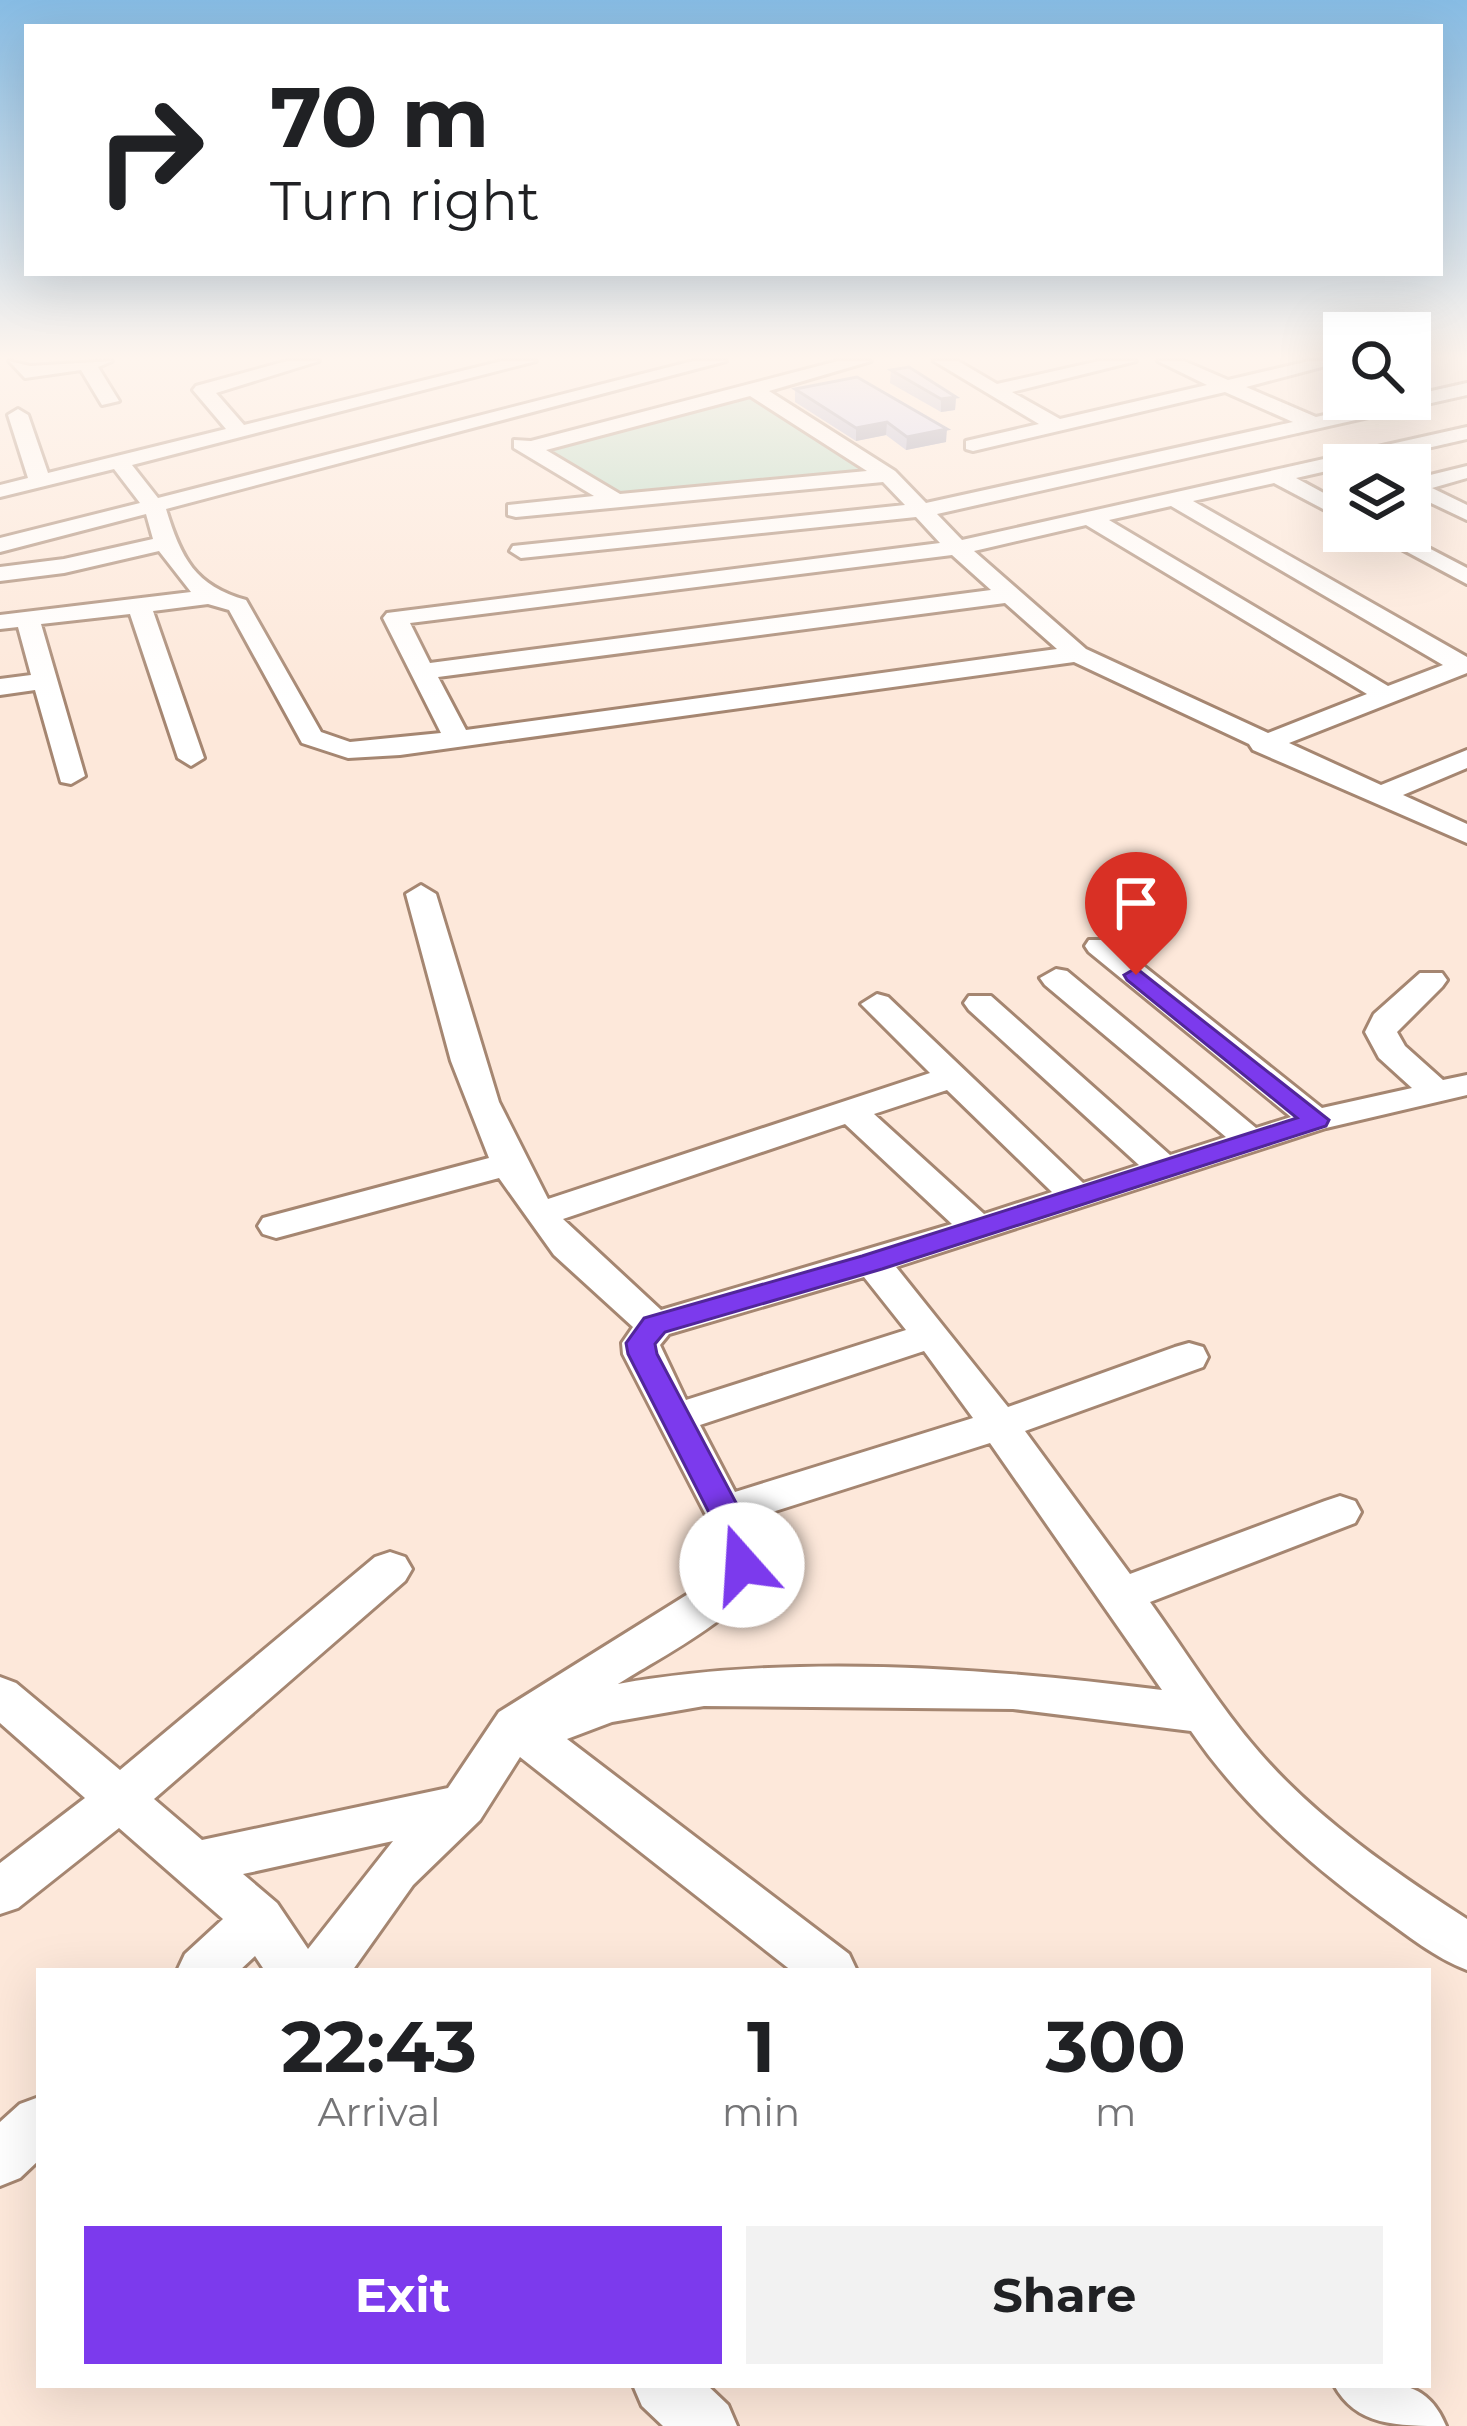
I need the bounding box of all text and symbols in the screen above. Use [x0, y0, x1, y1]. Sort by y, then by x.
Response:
text: 70 m [270, 66, 489, 168]
icon: right [72, 72, 228, 228]
text: Turn right [270, 168, 540, 234]
map controls [1323, 312, 1431, 552]
button: search [1323, 312, 1431, 420]
button: layers [1323, 444, 1431, 552]
pin [1085, 852, 1187, 975]
icon: arrive [1103, 870, 1169, 936]
position arrow [679, 1502, 805, 1628]
text: 22:43 [281, 2002, 477, 2090]
text: 1 [747, 2002, 775, 2090]
text: 300 [1045, 2002, 1186, 2090]
text: Arrival [317, 2088, 440, 2136]
text: min [722, 2088, 800, 2136]
text: m [1095, 2088, 1136, 2136]
button: Exit [84, 2226, 722, 2364]
button: Share [746, 2226, 1383, 2364]

